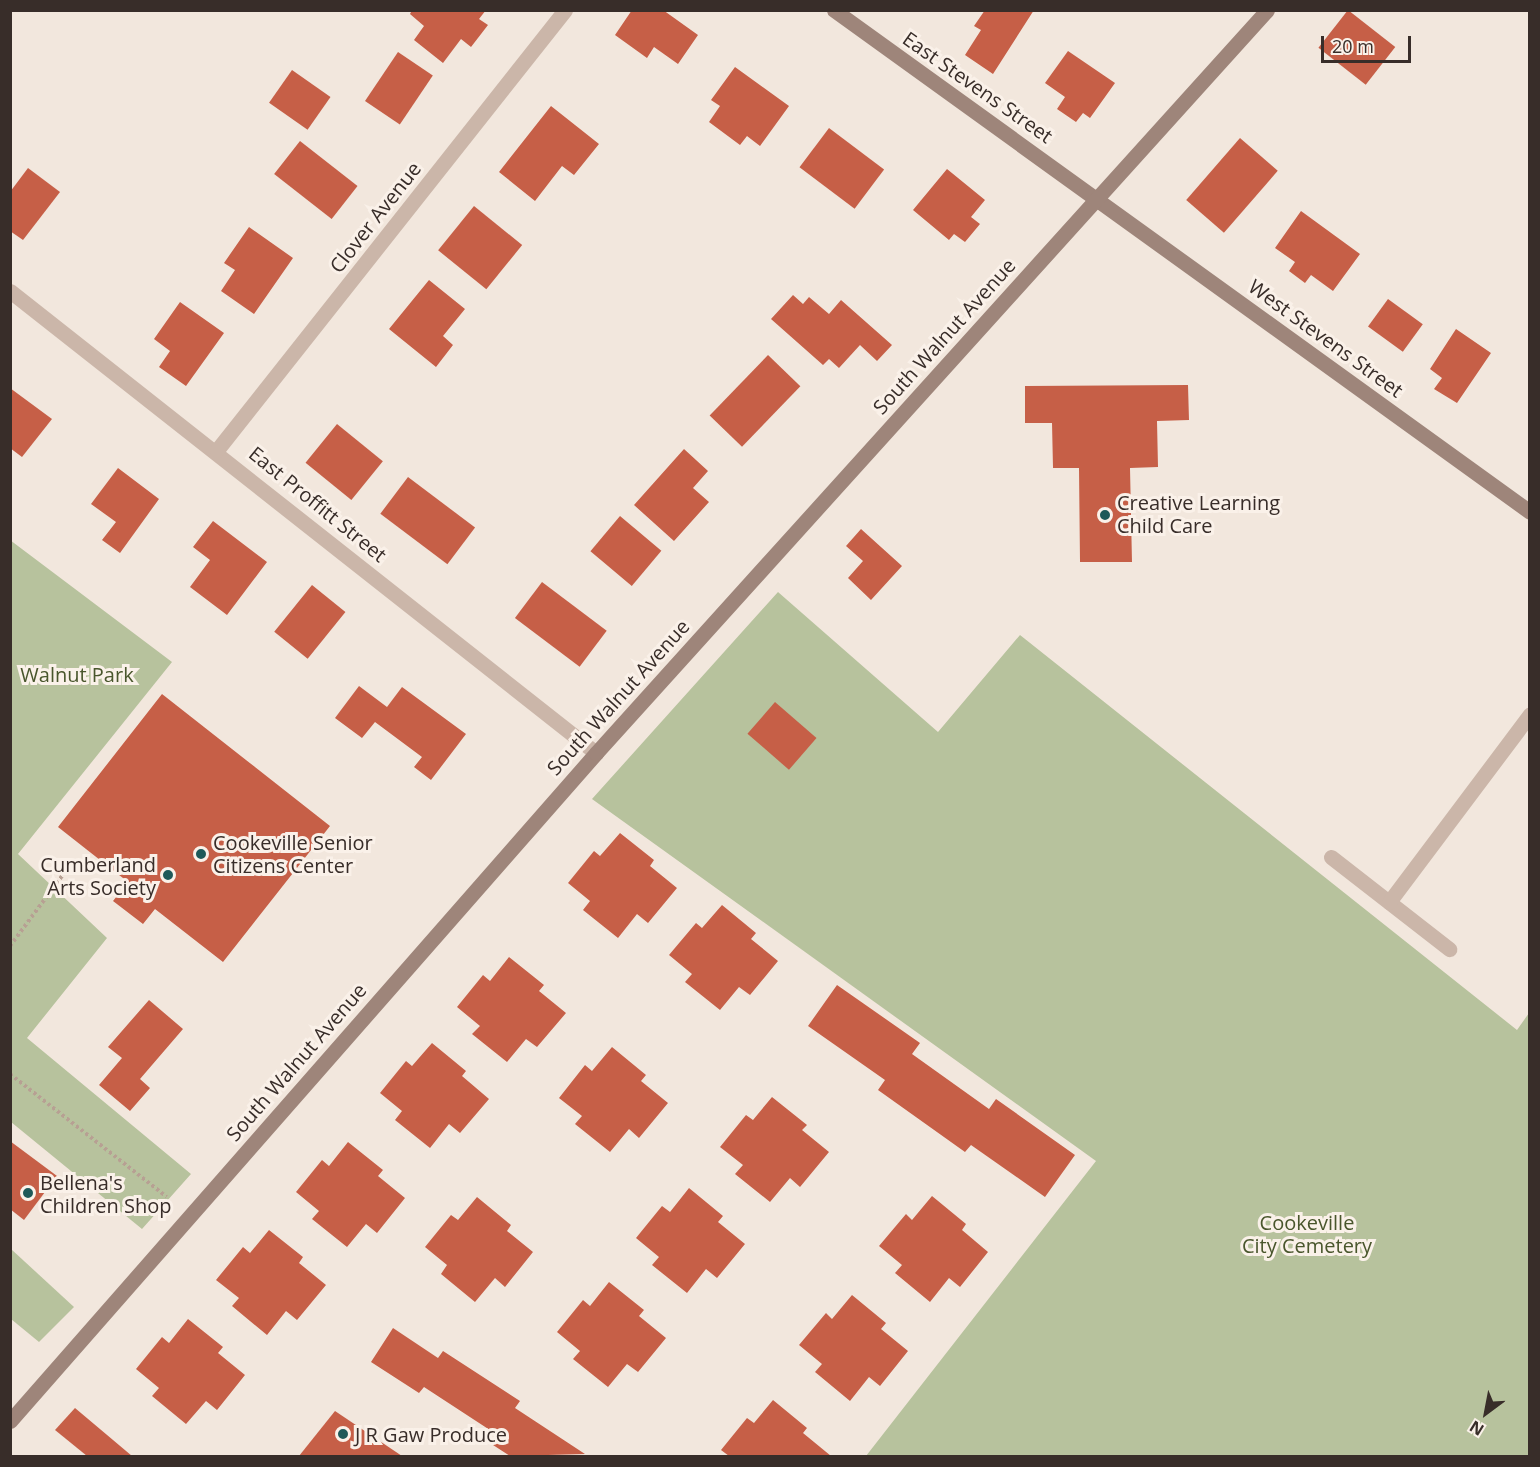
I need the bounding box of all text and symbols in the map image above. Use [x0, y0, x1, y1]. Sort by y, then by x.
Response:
scale bar [1324, 24, 1414, 62]
street label: East Stevens Street [898, 26, 1058, 148]
text: 20 m [1332, 34, 1374, 58]
street label: Clover Avenue [324, 157, 426, 277]
street label: South Walnut Avenue [868, 253, 1020, 419]
street label: West Stevens Street [1244, 274, 1408, 402]
street label: East Proffitt Street [244, 441, 392, 567]
place label: Creative Learning Child Care [1117, 491, 1280, 538]
marker: Creative Learning Child Care [1098, 508, 1112, 522]
street label: South Walnut Avenue [542, 614, 694, 780]
park label: Walnut Park [20, 662, 134, 686]
place label: Cookeville Senior Citizens Center [213, 831, 373, 878]
marker: Cookeville Senior Citizens Center [194, 847, 208, 861]
place label: Cumberland Arts Society [40, 852, 156, 899]
marker: Cumberland Arts Society [161, 868, 175, 882]
street label: South Walnut Avenue [221, 978, 371, 1146]
place label: Bellena's Children Shop [40, 1170, 172, 1217]
marker: Bellena's Children Shop [21, 1186, 35, 1200]
park label: Cookeville City Cemetery [1242, 1210, 1372, 1257]
north arrow [1456, 1383, 1516, 1443]
text: N [1465, 1415, 1488, 1441]
place label: J R Gaw Produce [355, 1422, 507, 1446]
marker: J R Gaw Produce [336, 1427, 350, 1441]

